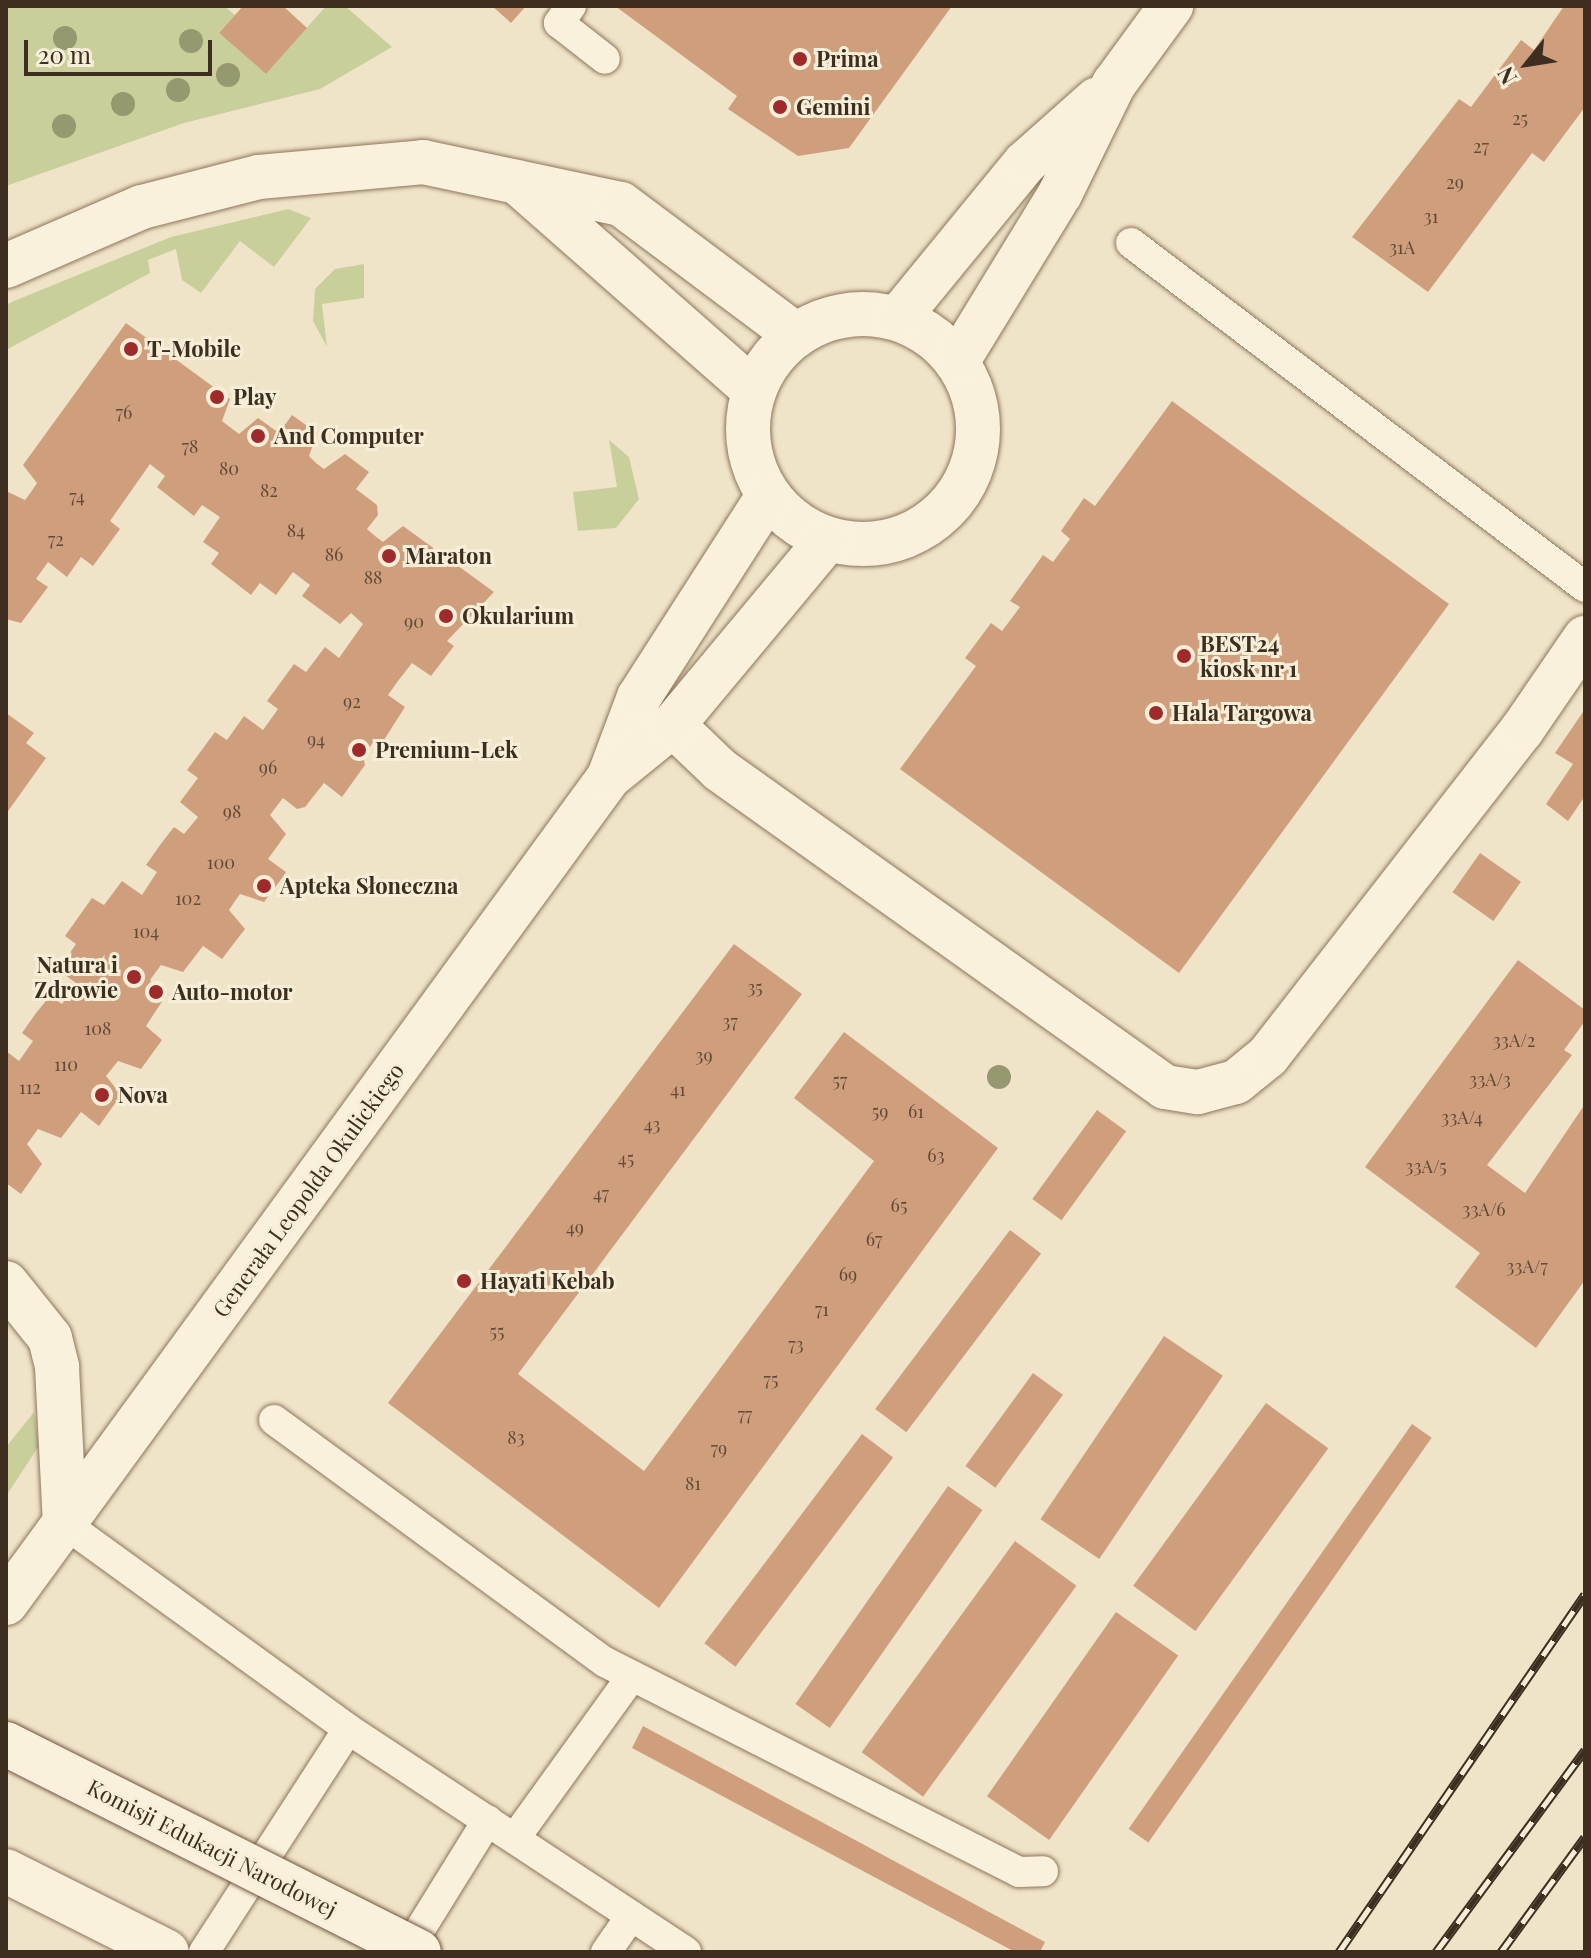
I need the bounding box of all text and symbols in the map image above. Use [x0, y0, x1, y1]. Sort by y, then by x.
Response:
scale bar [28, 24, 216, 74]
north arrow [1487, 24, 1567, 104]
text: 20 m [38, 38, 91, 70]
place label: Prima [816, 46, 879, 72]
marker: Prima [791, 50, 809, 68]
text: N [1489, 62, 1523, 90]
place label: Gemini [796, 94, 870, 120]
marker: Gemini [771, 98, 789, 116]
house number: 25 [1512, 107, 1528, 129]
house number: 27 [1473, 135, 1489, 157]
house number: 29 [1446, 171, 1464, 193]
house number: 31 [1424, 205, 1438, 227]
house number: 31A [1389, 236, 1415, 258]
place label: T-Mobile [147, 336, 241, 362]
marker: T-Mobile [122, 340, 140, 358]
place label: Play [233, 384, 276, 410]
marker: Play [208, 388, 226, 406]
house number: 76 [116, 401, 132, 423]
place label: And Computer [274, 423, 424, 449]
marker: And Computer [249, 427, 267, 445]
house number: 78 [182, 435, 198, 457]
house number: 80 [219, 457, 239, 479]
house number: 82 [260, 479, 278, 501]
house number: 74 [69, 485, 85, 507]
house number: 84 [287, 519, 305, 541]
house number: 72 [48, 528, 64, 550]
house number: 86 [325, 543, 343, 565]
place label: Maraton [405, 543, 492, 569]
marker: Maraton [380, 547, 398, 565]
house number: 88 [364, 566, 382, 588]
place label: Okularium [462, 603, 574, 629]
marker: Okularium [437, 607, 455, 625]
house number: 90 [404, 610, 424, 632]
place label: BEST24 kiosk nr 1 [1200, 630, 1298, 682]
marker: BEST24 kiosk nr 1 [1175, 647, 1193, 665]
house number: 92 [343, 690, 361, 712]
place label: Hala Targowa [1172, 700, 1312, 726]
marker: Hala Targowa [1147, 704, 1165, 722]
house number: 94 [307, 728, 325, 750]
place label: Premium-Lek [375, 737, 518, 763]
marker: Premium-Lek [350, 741, 368, 759]
house number: 96 [259, 756, 277, 778]
house number: 98 [223, 800, 241, 822]
house number: 100 [207, 851, 235, 873]
place label: Apteka Słoneczna [280, 873, 459, 899]
marker: Apteka Słoneczna [255, 877, 273, 895]
house number: 102 [175, 887, 201, 909]
house number: 104 [133, 920, 159, 942]
place label: Natura i Zdrowie [34, 951, 118, 1002]
marker: Natura i Zdrowie [125, 968, 143, 986]
house number: 35 [747, 976, 763, 998]
place label: Auto-motor [172, 979, 293, 1005]
marker: Auto-motor [147, 983, 165, 1001]
house number: 37 [722, 1010, 738, 1032]
house number: 108 [85, 1017, 111, 1039]
house number: 33A/2 [1493, 1029, 1535, 1051]
house number: 39 [695, 1044, 713, 1066]
house number: 110 [54, 1053, 78, 1075]
street label: Generała Leopolda Okulickiego [207, 1058, 409, 1322]
house number: 33A/3 [1469, 1068, 1511, 1090]
house number: 57 [833, 1069, 847, 1091]
house number: 112 [19, 1076, 41, 1098]
house number: 41 [670, 1078, 686, 1100]
place label: Nova [118, 1082, 168, 1108]
marker: Nova [93, 1086, 111, 1104]
house number: 59 [872, 1100, 888, 1122]
house number: 61 [908, 1100, 924, 1122]
house number: 33A/4 [1441, 1106, 1483, 1128]
house number: 43 [644, 1113, 660, 1135]
house number: 63 [927, 1144, 945, 1166]
house number: 45 [618, 1147, 634, 1169]
house number: 33A/5 [1405, 1155, 1447, 1177]
house number: 47 [593, 1182, 609, 1204]
house number: 65 [891, 1194, 907, 1216]
house number: 33A/6 [1462, 1198, 1506, 1220]
house number: 49 [566, 1216, 584, 1238]
house number: 67 [866, 1228, 882, 1250]
house number: 33A/7 [1506, 1255, 1548, 1277]
house number: 69 [839, 1263, 857, 1285]
place label: Hayati Kebab [480, 1268, 615, 1294]
marker: Hayati Kebab [455, 1272, 473, 1290]
house number: 71 [815, 1298, 829, 1320]
house number: 55 [490, 1320, 504, 1342]
house number: 73 [788, 1333, 804, 1355]
house number: 75 [764, 1368, 778, 1390]
house number: 77 [738, 1403, 752, 1425]
house number: 83 [507, 1426, 525, 1448]
house number: 79 [711, 1437, 727, 1459]
house number: 81 [685, 1472, 701, 1494]
street label: Komisji Edukacji Narodowej [83, 1774, 341, 1922]

